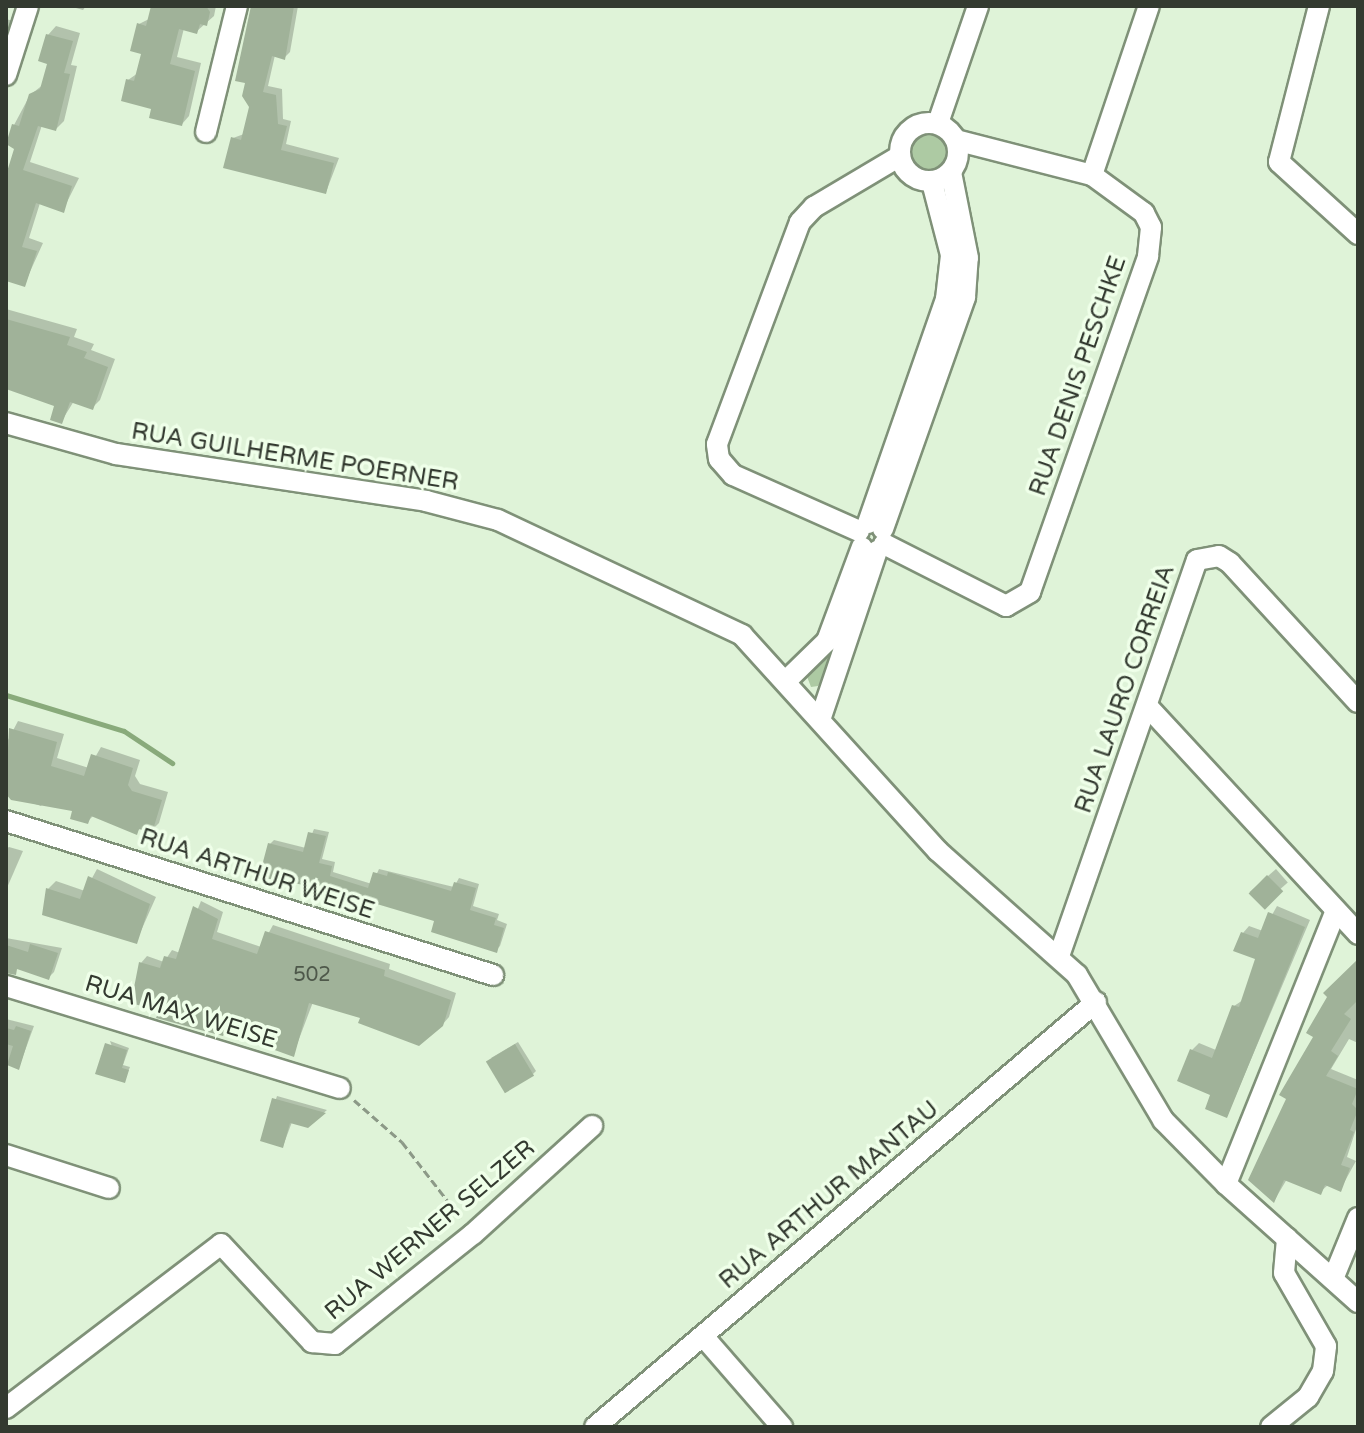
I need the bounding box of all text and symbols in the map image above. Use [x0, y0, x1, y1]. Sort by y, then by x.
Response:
street label: RUA DENIS PESCHKE [1023, 252, 1133, 500]
street label: RUA GUILHERME POERNER [129, 417, 461, 497]
street label: RUA LAURO CORREIA [1069, 561, 1181, 817]
street label: RUA ARTHUR WEISE [136, 822, 378, 926]
house number: 502 [293, 963, 331, 987]
street label: RUA MAX WEISE [81, 969, 281, 1055]
street label: RUA ARTHUR MANTAU [714, 1095, 944, 1295]
street label: RUA WERNER SELZER [319, 1134, 541, 1326]

